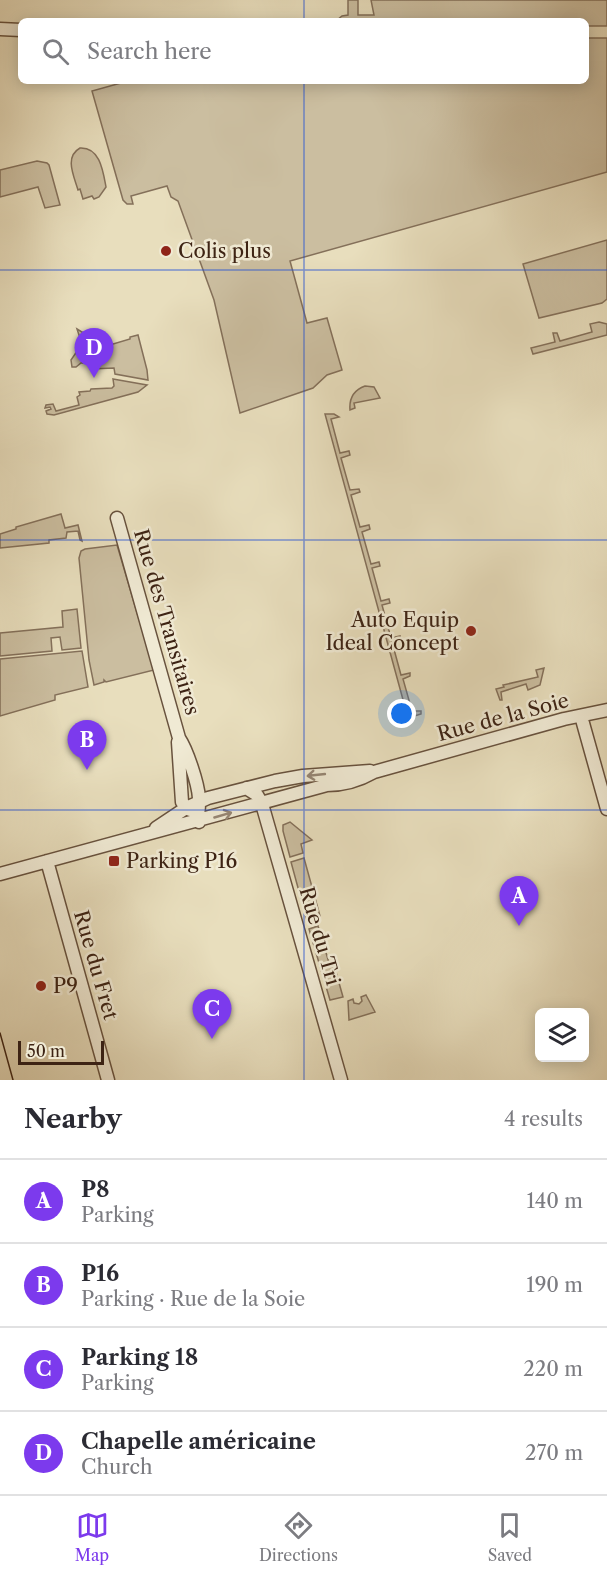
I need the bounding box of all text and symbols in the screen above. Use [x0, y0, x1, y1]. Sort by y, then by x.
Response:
search box [18, 18, 589, 84]
icon: search [39, 35, 72, 68]
text: Search here [87, 38, 212, 65]
place label: Colis plus [178, 239, 271, 263]
marker: Colis plus [159, 244, 173, 258]
pin: D [74, 328, 113, 378]
street label: Rue des Transitaires [129, 526, 205, 718]
place label: Auto Equip Ideal Concept [325, 608, 459, 655]
marker: Auto Equip Ideal Concept [464, 624, 478, 638]
street label: Rue de la Soie [435, 688, 571, 746]
your location [387, 699, 416, 728]
pin: B [68, 720, 106, 770]
one-way arrow [306, 770, 326, 781]
one-way arrow [213, 808, 232, 820]
place label: Parking P16 [126, 849, 237, 873]
marker: Parking P16 [107, 854, 121, 868]
pin: A [500, 876, 538, 926]
street label: Rue du Tri [295, 884, 345, 988]
street label: Rue du Fret [69, 908, 123, 1022]
place label: P9 [53, 974, 78, 998]
marker: P9 [34, 979, 48, 993]
pin: C [192, 990, 232, 1039]
map controls [535, 1008, 589, 1062]
button: layers [535, 1008, 589, 1062]
scale bar [18, 1038, 104, 1066]
text: 50 m [27, 1041, 65, 1061]
text: Nearby [24, 1103, 122, 1135]
text: 4 results [504, 1107, 583, 1131]
text: P8 [81, 1176, 110, 1203]
text: A [36, 1189, 51, 1213]
text: 140 m [526, 1189, 583, 1213]
text: Parking [81, 1203, 154, 1227]
text: P16 [81, 1260, 119, 1287]
text: B [36, 1273, 51, 1297]
text: 190 m [526, 1273, 583, 1297]
text: Parking · Rue de la Soie [81, 1287, 305, 1311]
text: Parking 18 [81, 1344, 198, 1371]
text: C [35, 1357, 52, 1381]
text: 220 m [523, 1357, 583, 1381]
text: Parking [81, 1371, 154, 1395]
text: Chapelle américaine [81, 1428, 316, 1455]
text: D [35, 1441, 52, 1465]
text: 270 m [525, 1441, 583, 1465]
text: Church [81, 1455, 152, 1479]
tab: Map [75, 1509, 109, 1565]
tab: Directions [259, 1509, 338, 1565]
tab: Saved [488, 1509, 532, 1565]

